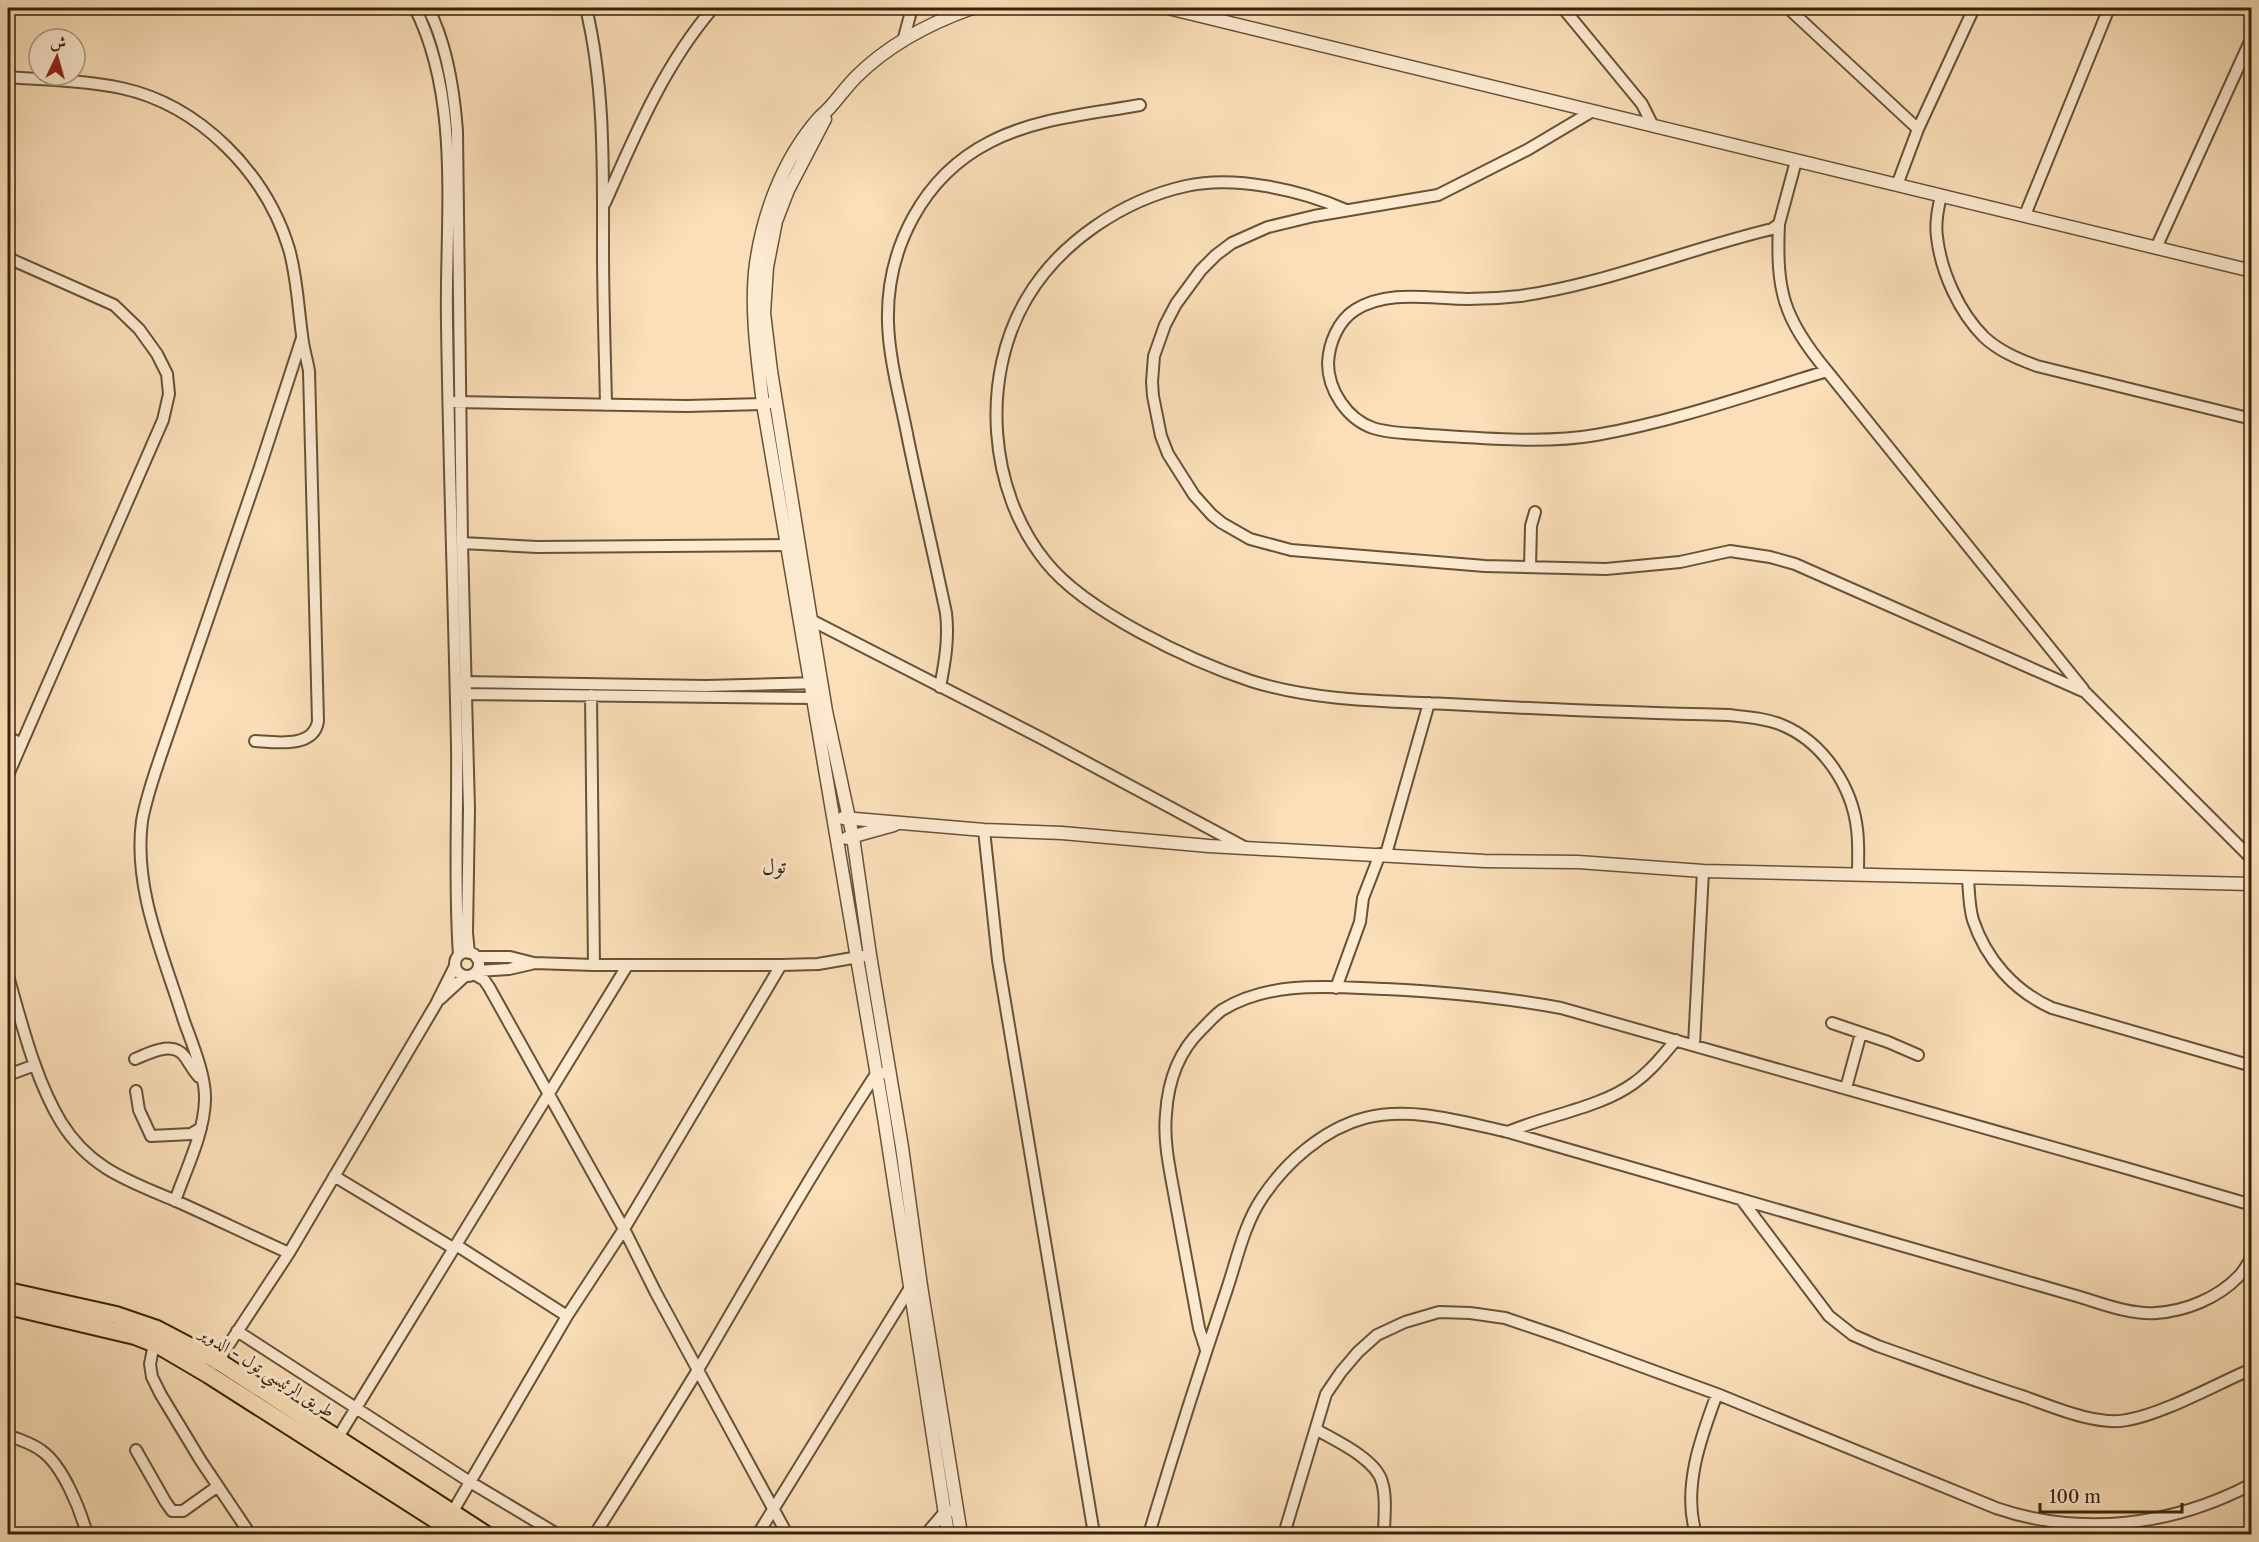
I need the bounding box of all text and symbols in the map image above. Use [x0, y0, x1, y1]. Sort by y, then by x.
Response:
north arrow [27, 27, 87, 87]
text: ش [50, 31, 67, 53]
district label: تول [762, 853, 787, 879]
street label: طريق الرئيسي تول - الدوير [191, 1321, 339, 1428]
scale bar [2040, 1476, 2182, 1514]
text: 100 m [2049, 1486, 2101, 1508]

